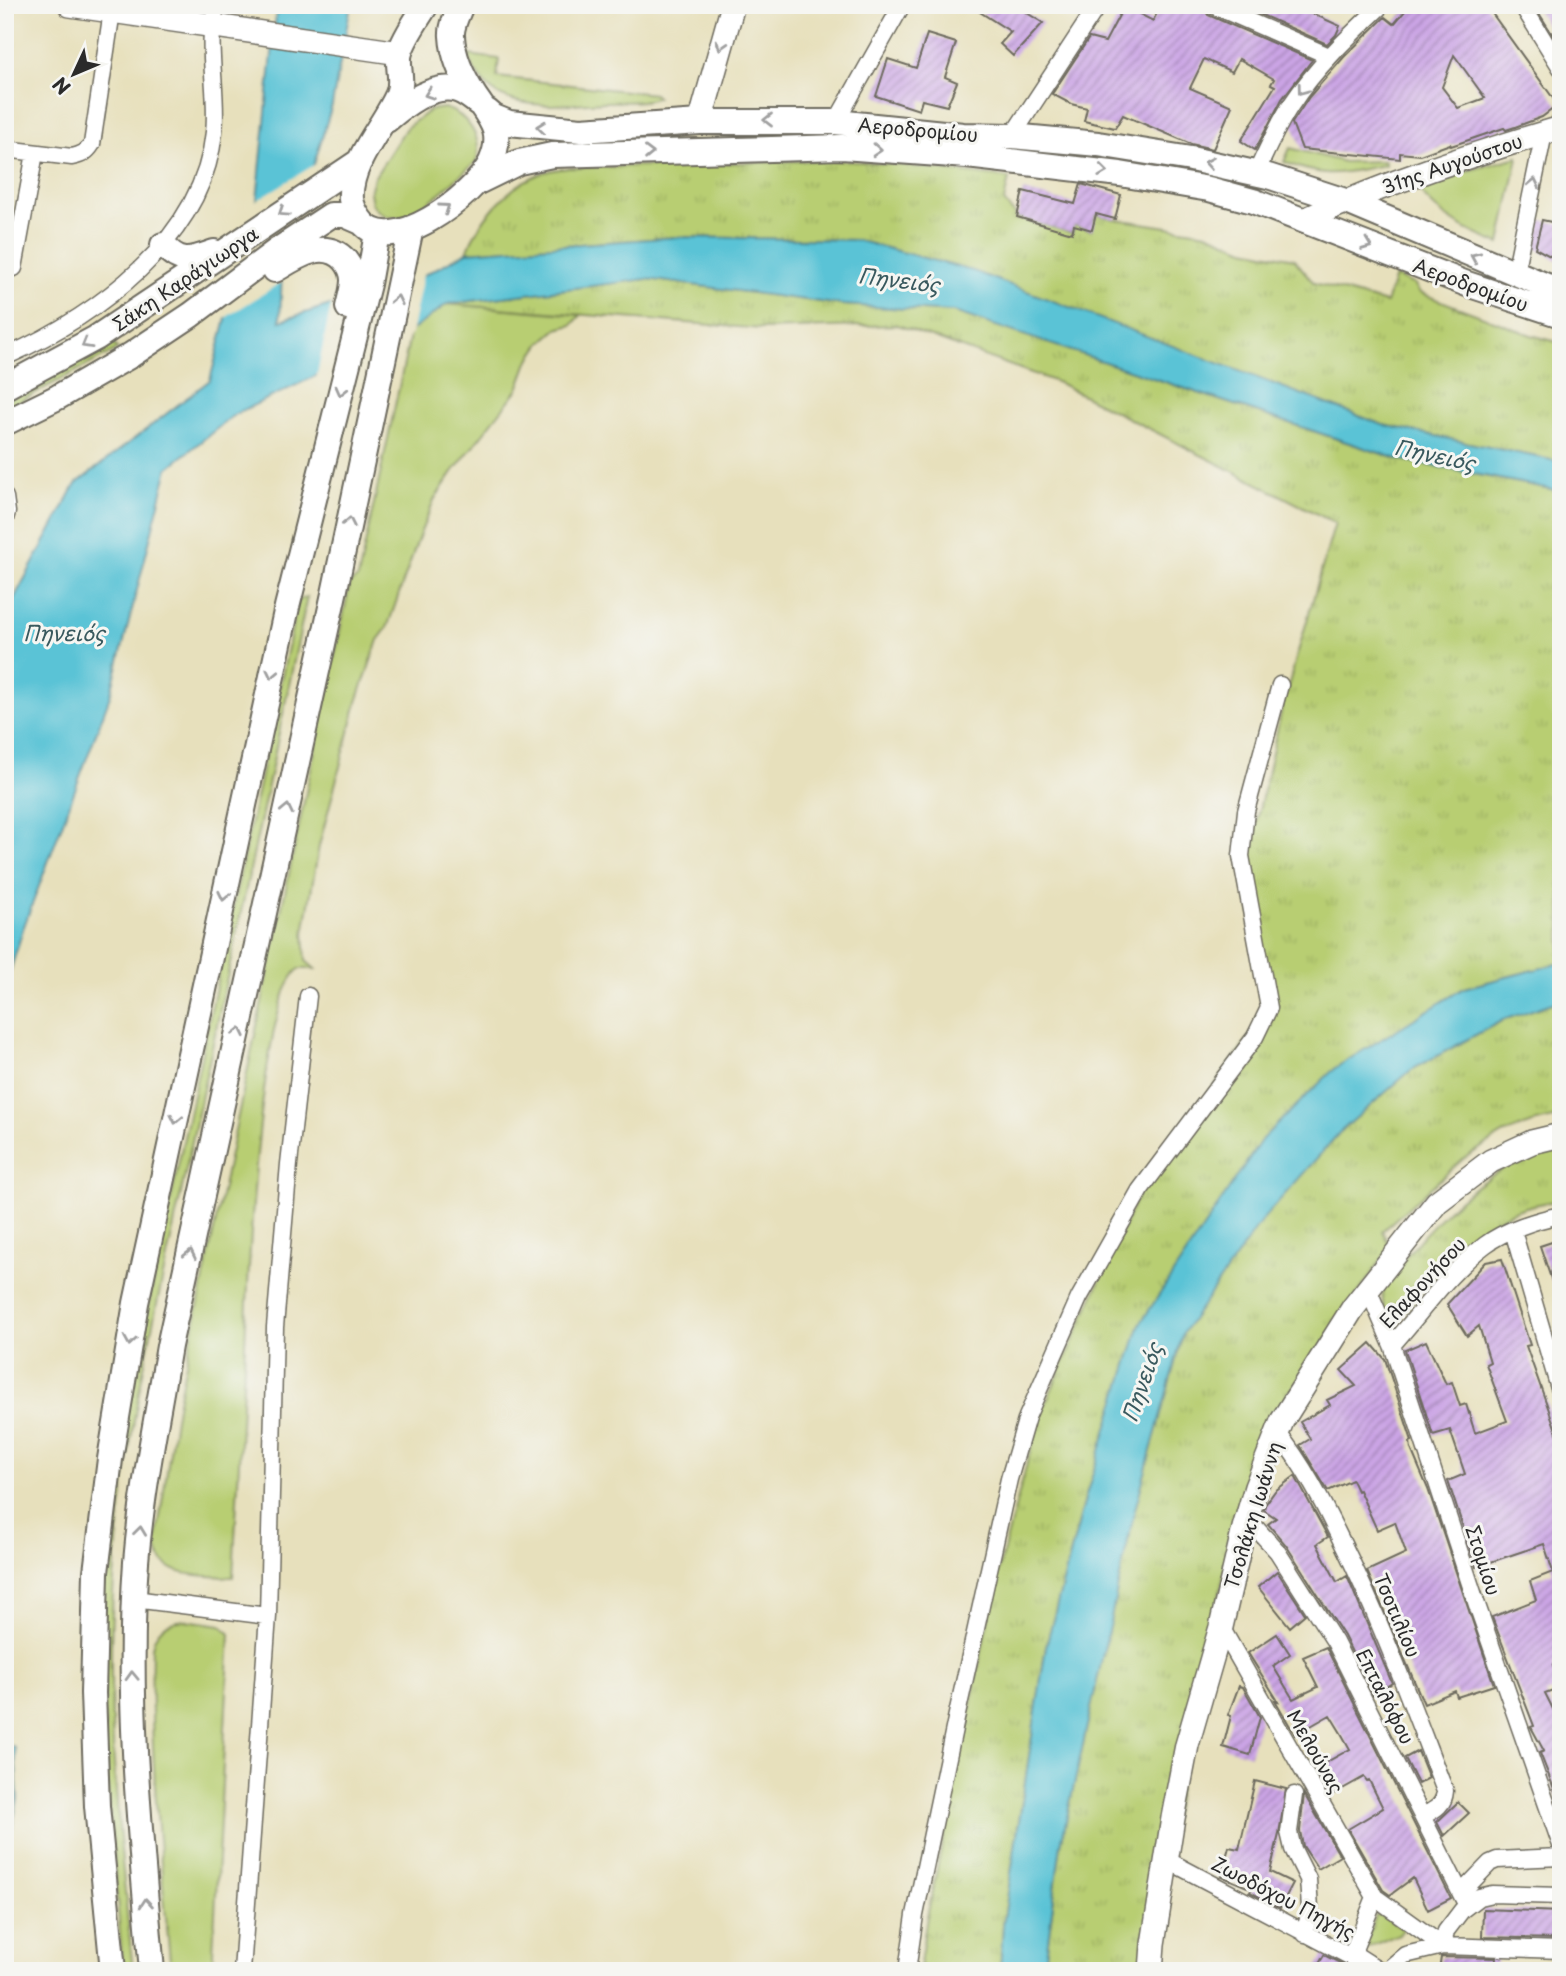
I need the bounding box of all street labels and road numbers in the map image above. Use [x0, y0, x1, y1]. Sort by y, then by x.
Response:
street label: Αεροδρομίου [857, 110, 979, 148]
street label: 31ης Αυγούστου [1378, 126, 1526, 200]
street label: Σάκη Καράγιωργα [107, 219, 263, 337]
street label: Αεροδρομίου [1410, 250, 1532, 318]
street label: Ελαφονήσου [1372, 1230, 1472, 1334]
street label: Τσολάκη Ιωάννη [1216, 1438, 1288, 1592]
street label: Στομίου [1460, 1521, 1508, 1599]
street label: Τσοτιλίου [1368, 1569, 1428, 1661]
street label: Επταλόφου [1350, 1643, 1422, 1749]
street label: Μελούνας [1281, 1704, 1351, 1798]
street label: Ζωοδόχου Πηγής [1207, 1849, 1361, 1945]

